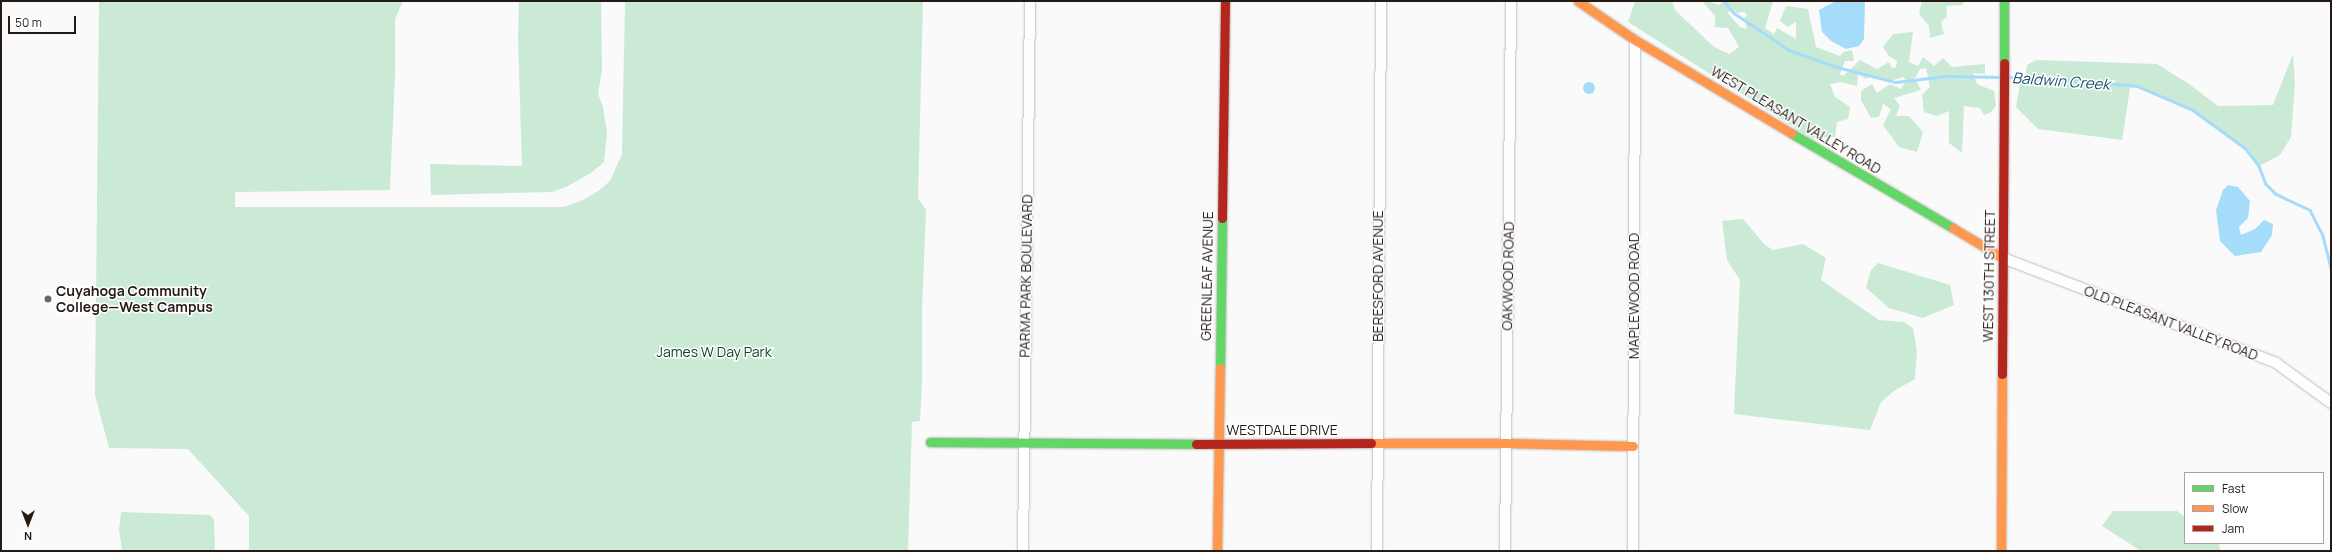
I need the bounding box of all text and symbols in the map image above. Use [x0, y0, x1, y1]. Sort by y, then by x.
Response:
scale bar [10, 8, 78, 34]
text: 50 m [15, 14, 42, 31]
street label: WEST PLEASANT VALLEY ROAD [1707, 62, 1885, 178]
water label: Baldwin Creek [2012, 69, 2110, 93]
street label: PARMA PARK BOULEVARD [1016, 194, 1036, 358]
street label: WEST 130TH STREET [1979, 209, 1999, 343]
street label: BERESFORD AVENUE [1370, 210, 1386, 342]
street label: GREENLEAF AVENUE [1197, 211, 1217, 341]
street label: OAKWOOD ROAD [1499, 221, 1517, 331]
street label: MAPLEWOOD ROAD [1626, 233, 1642, 359]
street label: OLD PLEASANT VALLEY ROAD [2081, 282, 2261, 364]
place label: Cuyahoga Community College—West Campus [56, 283, 213, 316]
marker: Cuyahoga Community College—West Campus [43, 294, 53, 304]
park label: James W Day Park [656, 344, 772, 360]
street label: WESTDALE DRIVE [1226, 422, 1338, 438]
legend [2184, 472, 2324, 544]
text: Fast [2222, 480, 2246, 497]
text: Slow [2222, 500, 2248, 517]
north arrow [8, 504, 48, 544]
text: Jam [2222, 520, 2244, 537]
text: N [24, 529, 32, 544]

